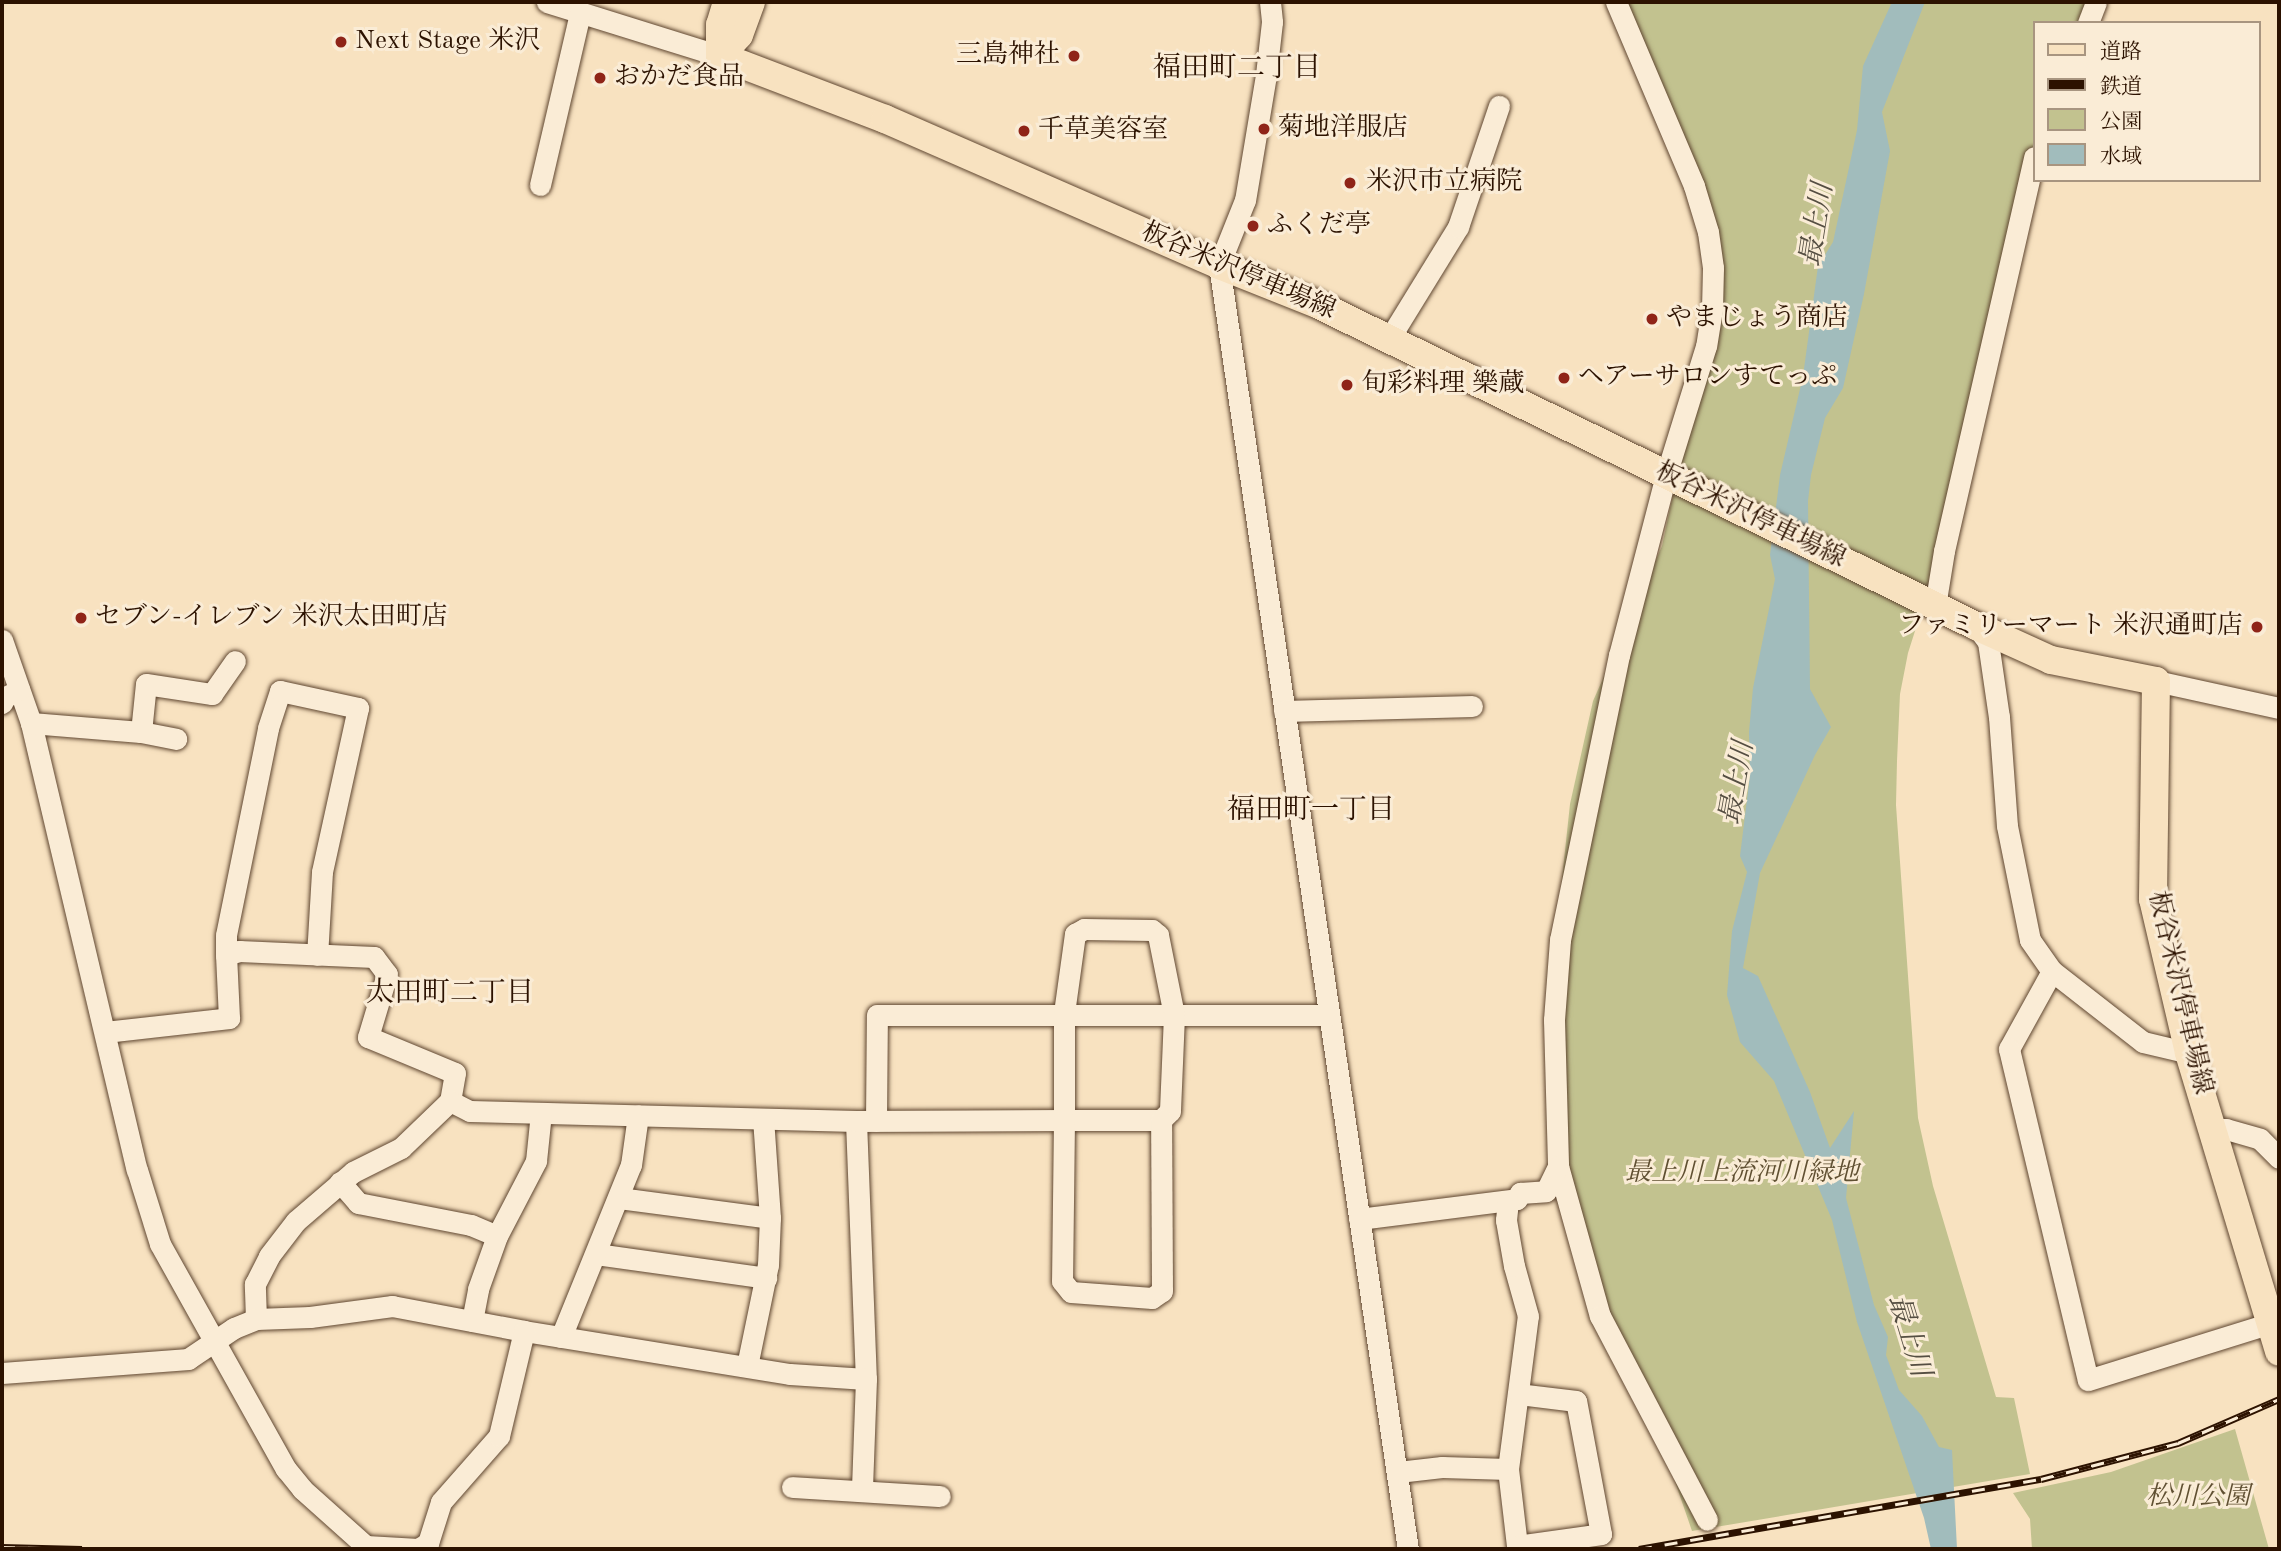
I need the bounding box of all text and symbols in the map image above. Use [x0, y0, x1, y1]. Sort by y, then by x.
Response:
legend [2032, 21, 2260, 182]
place label: Next Stage 米沢 [355, 26, 540, 58]
marker: Next Stage 米沢 [333, 34, 349, 50]
place label: 三島神社 [956, 40, 1060, 72]
text: 道路 [2100, 42, 2142, 63]
marker: 三島神社 [1066, 48, 1082, 64]
district label: 福田町二丁目 [1153, 52, 1321, 86]
place label: おかだ食品 [614, 62, 744, 94]
marker: おかだ食品 [592, 70, 608, 86]
text: 鉄道 [2100, 77, 2142, 98]
text: 公園 [2100, 112, 2142, 133]
place label: 菊地洋服店 [1278, 113, 1408, 145]
place label: 千草美容室 [1038, 115, 1168, 147]
marker: 菊地洋服店 [1256, 121, 1272, 137]
marker: 千草美容室 [1016, 123, 1032, 139]
text: 水域 [2100, 147, 2142, 168]
place label: 米沢市立病院 [1366, 167, 1522, 199]
marker: 米沢市立病院 [1340, 173, 1360, 193]
water label: 最上川 [1795, 181, 1841, 269]
place label: ふくだ亭 [1267, 210, 1371, 242]
street label: 板谷米沢停車場線 [1136, 217, 1340, 327]
marker: ふくだ亭 [1245, 218, 1261, 234]
place label: やまじょう商店 [1666, 303, 1848, 335]
marker: やまじょう商店 [1644, 311, 1660, 327]
place label: ヘアーサロンすてっぷ [1578, 362, 1837, 394]
place label: 旬彩料理 樂蔵 [1361, 369, 1524, 401]
marker: ヘアーサロンすてっぷ [1556, 370, 1572, 386]
marker: 旬彩料理 樂蔵 [1339, 377, 1355, 393]
street label: 板谷米沢停車場線 [1650, 456, 1850, 576]
place label: セブン-イレブン 米沢太田町店 [95, 602, 450, 634]
marker: セブン-イレブン 米沢太田町店 [73, 610, 89, 626]
place label: ファミリーマート 米沢通町店 [1898, 611, 2243, 643]
marker: ファミリーマート 米沢通町店 [2249, 619, 2265, 635]
water label: 最上川 [1714, 739, 1762, 827]
district label: 福田町一丁目 [1227, 794, 1395, 828]
street label: 板谷米沢停車場線 [2140, 888, 2218, 1098]
district label: 太田町二丁目 [366, 977, 534, 1011]
park label: 最上川上流河川緑地 [1625, 1158, 1859, 1190]
water label: 最上川 [1880, 1291, 1936, 1381]
park label: 松川公園 [2146, 1482, 2250, 1514]

